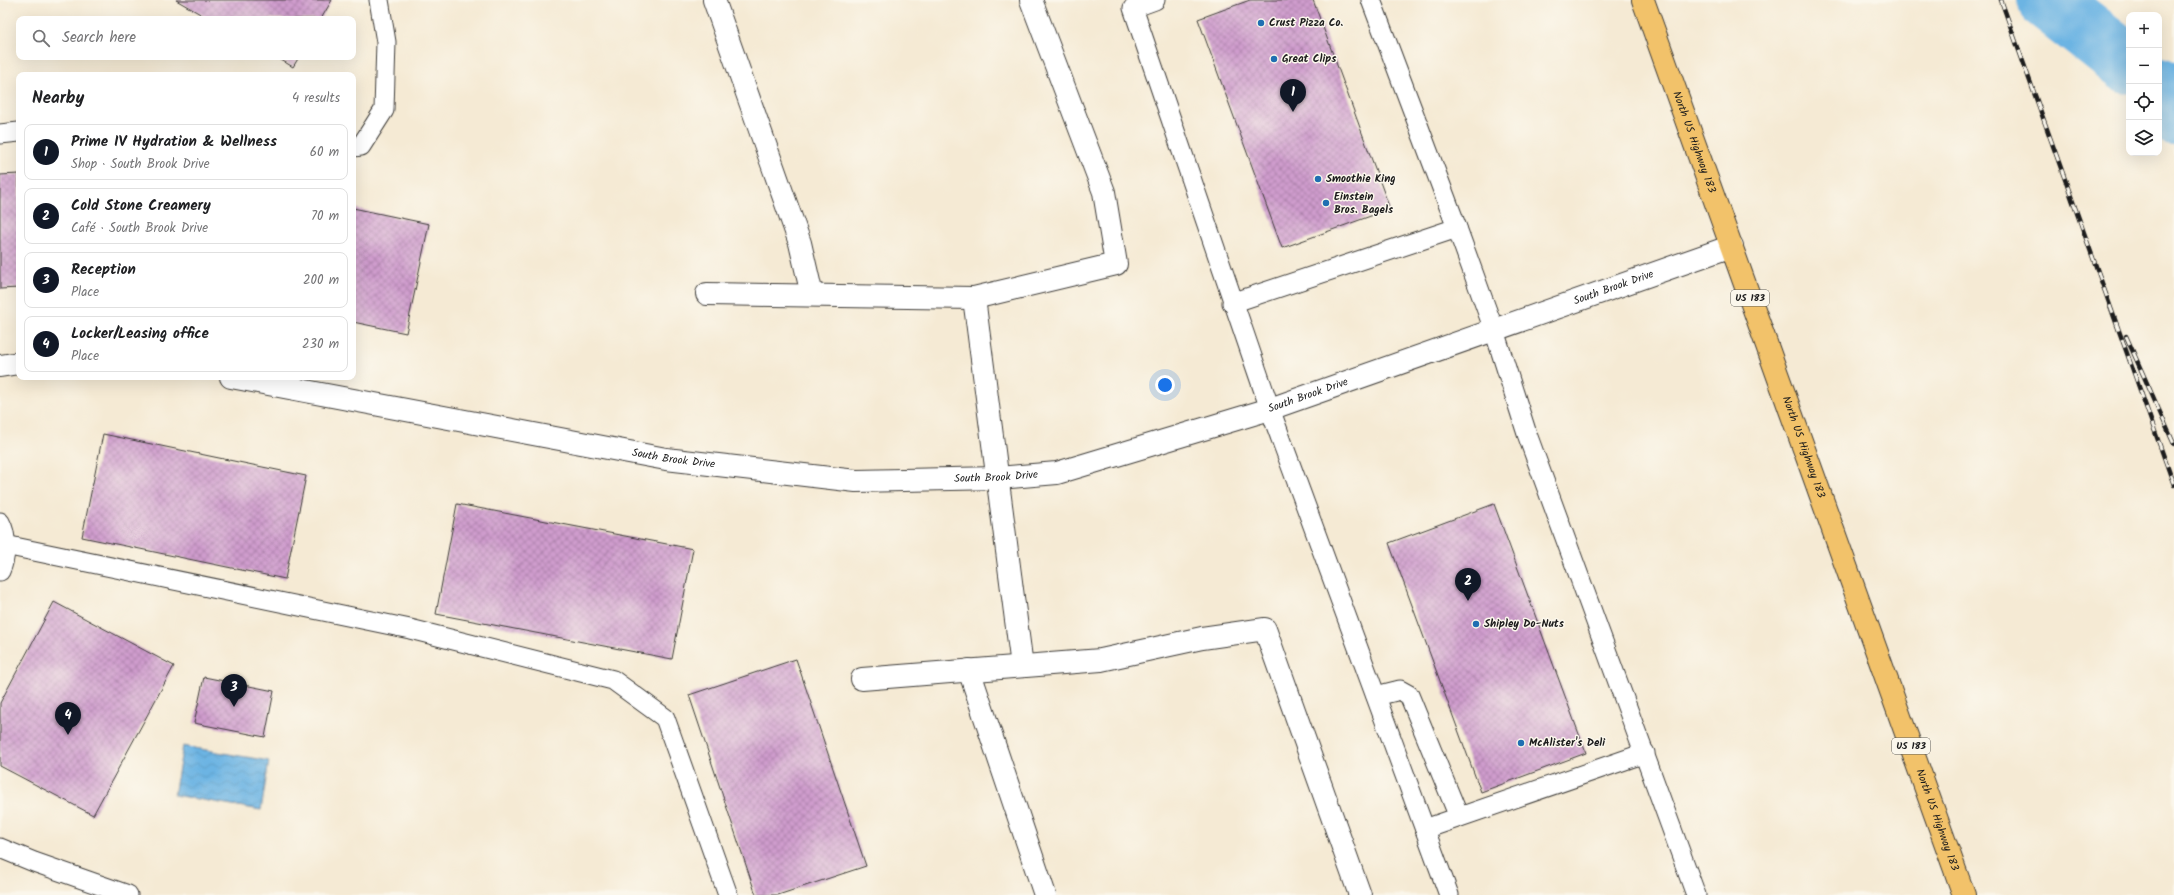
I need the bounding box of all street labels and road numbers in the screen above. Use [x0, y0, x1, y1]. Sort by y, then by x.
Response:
street label: North US Highway 183 [1667, 89, 1721, 196]
street label: South Brook Drive [1571, 265, 1656, 310]
road number: US 183 [1731, 290, 1769, 306]
street label: South Brook Drive [1266, 373, 1351, 418]
street label: North US Highway 183 [1777, 394, 1830, 501]
street label: South Brook Drive [630, 444, 716, 474]
street label: South Brook Drive [954, 466, 1039, 488]
road number: US 183 [1892, 738, 1930, 754]
street label: North US Highway 183 [1910, 766, 1964, 873]

